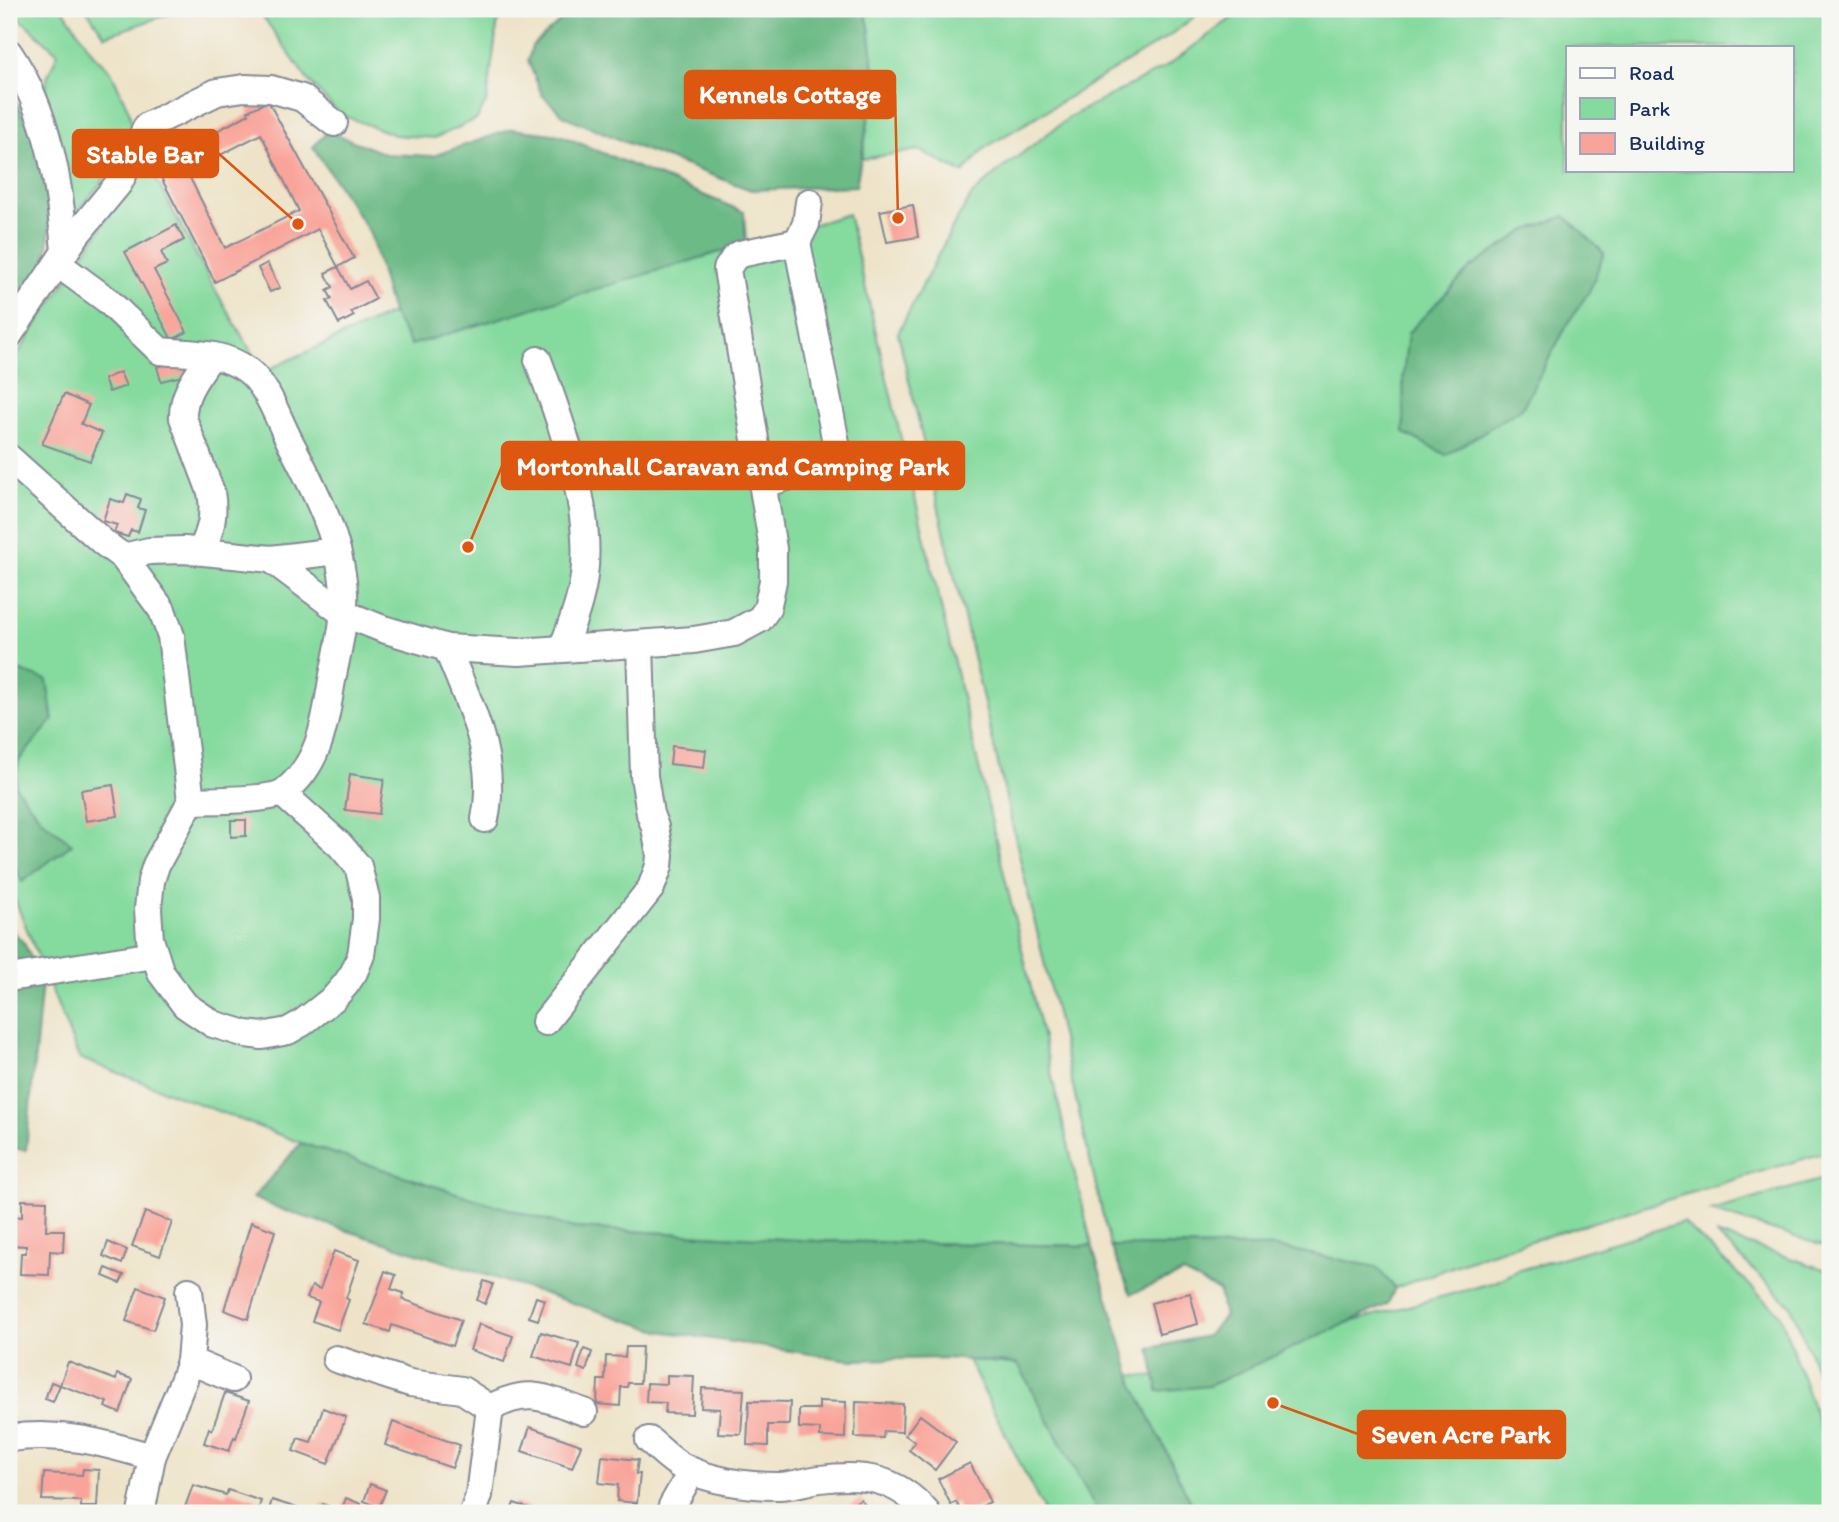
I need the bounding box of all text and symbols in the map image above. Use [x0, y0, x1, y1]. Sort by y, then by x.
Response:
legend [1566, 46, 1794, 172]
text: Road [1629, 60, 1675, 85]
callout: Kennels Cottage [685, 71, 895, 118]
text: Kennels Cottage [699, 78, 881, 110]
text: Park [1629, 96, 1671, 121]
callout: Stable Bar [73, 130, 218, 177]
text: Building [1629, 130, 1705, 155]
text: Stable Bar [86, 138, 204, 170]
callout: Mortonhall Caravan and Camping Park [502, 442, 964, 489]
text: Mortonhall Caravan and Camping Park [516, 450, 950, 482]
callout: Seven Acre Park [1358, 1411, 1565, 1458]
text: Seven Acre Park [1371, 1418, 1551, 1450]

